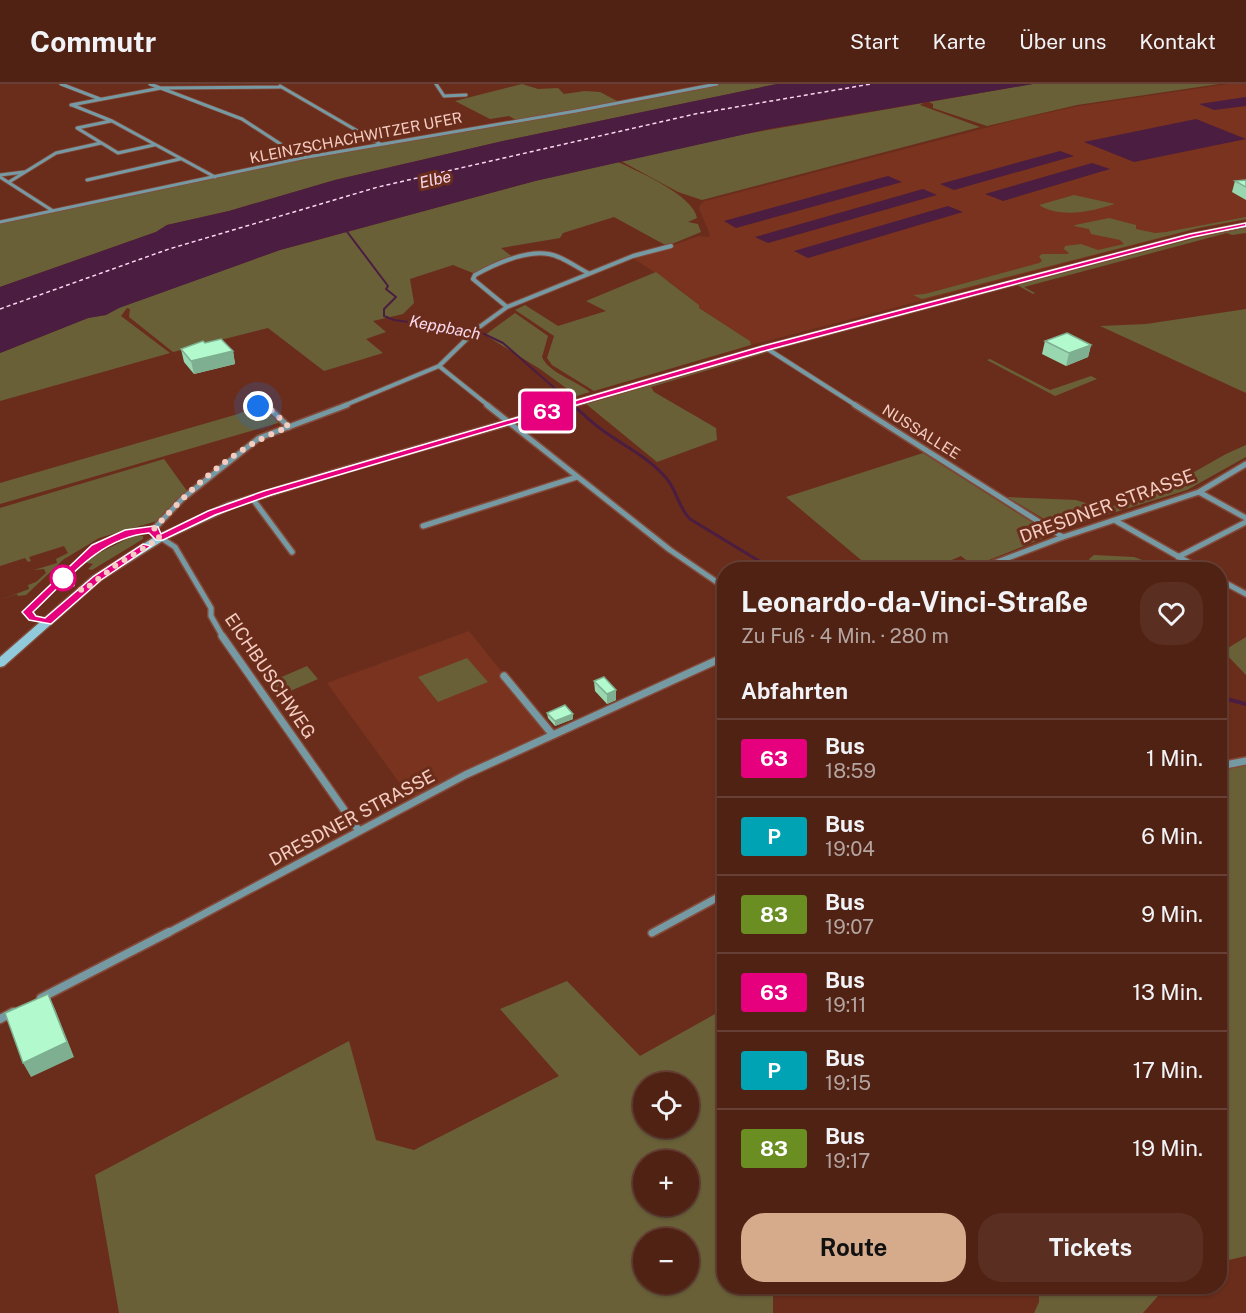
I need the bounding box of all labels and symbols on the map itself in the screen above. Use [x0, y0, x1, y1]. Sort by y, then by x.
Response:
street label: KLEINZSCHACHWITZER UFER [248, 109, 464, 166]
water label: Elbe [417, 167, 453, 192]
water label: Keppbach [408, 311, 482, 344]
your location [243, 391, 273, 421]
line badge: 63 [520, 392, 574, 430]
street label: NUSSALLEE [879, 401, 963, 462]
street label: DRESDNER STRASSE [1017, 464, 1197, 547]
unlabelled marker [50, 565, 76, 591]
street label: EICHBUSCHWEG [221, 609, 320, 742]
street label: DRESDNER STRASSE [265, 765, 438, 870]

